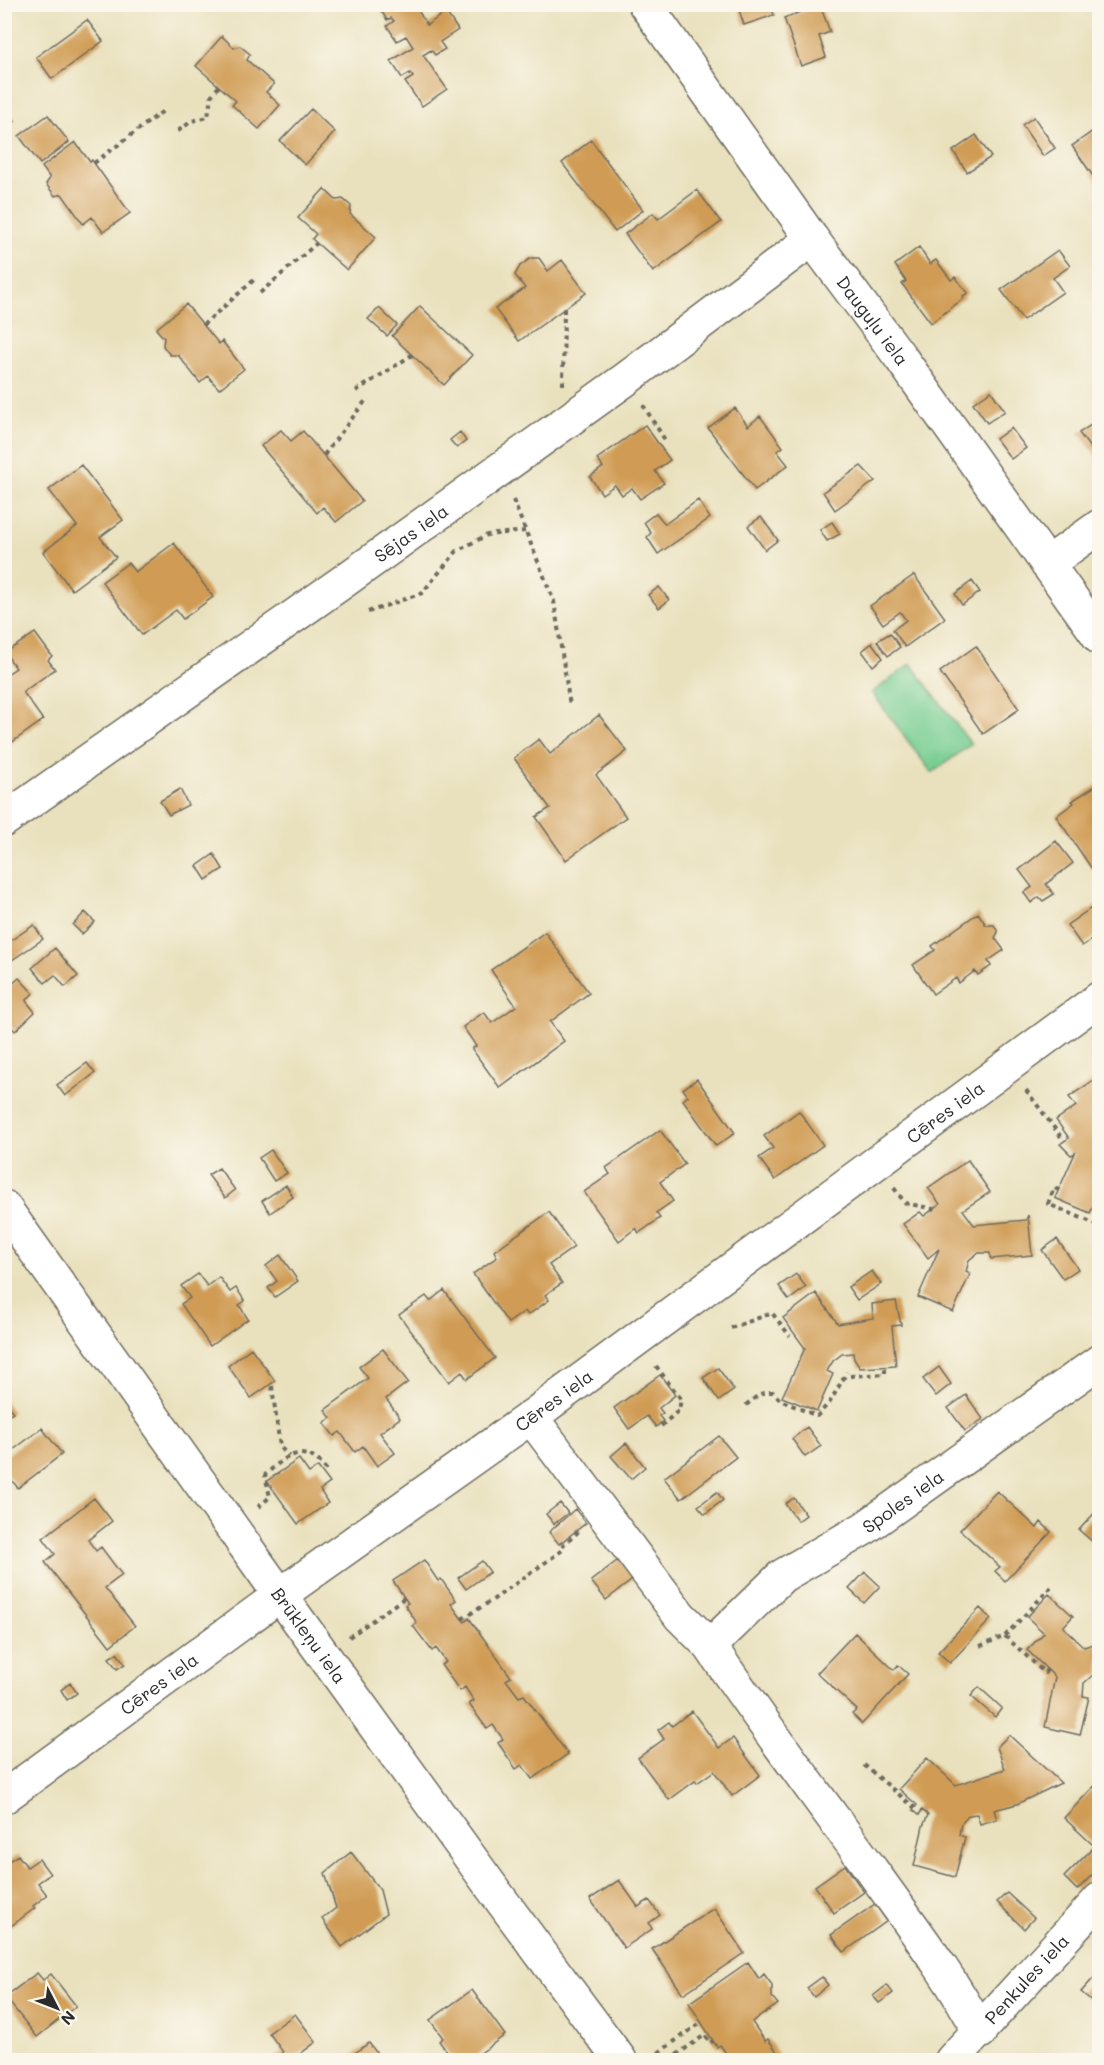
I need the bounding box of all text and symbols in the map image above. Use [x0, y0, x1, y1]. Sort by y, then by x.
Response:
street label: Dauguļu iela [831, 271, 914, 370]
street label: Sējas iela [369, 498, 453, 568]
street label: Cēres iela [901, 1075, 989, 1149]
street label: Cēres iela [510, 1364, 598, 1437]
street label: Spoles iela [857, 1464, 948, 1538]
street label: Brūkleņu iela [266, 1582, 352, 1688]
street label: Cēres iela [115, 1647, 203, 1720]
street label: Penkules iela [979, 1929, 1074, 2029]
north arrow [27, 1978, 87, 2038]
text: N [57, 2007, 80, 2030]

